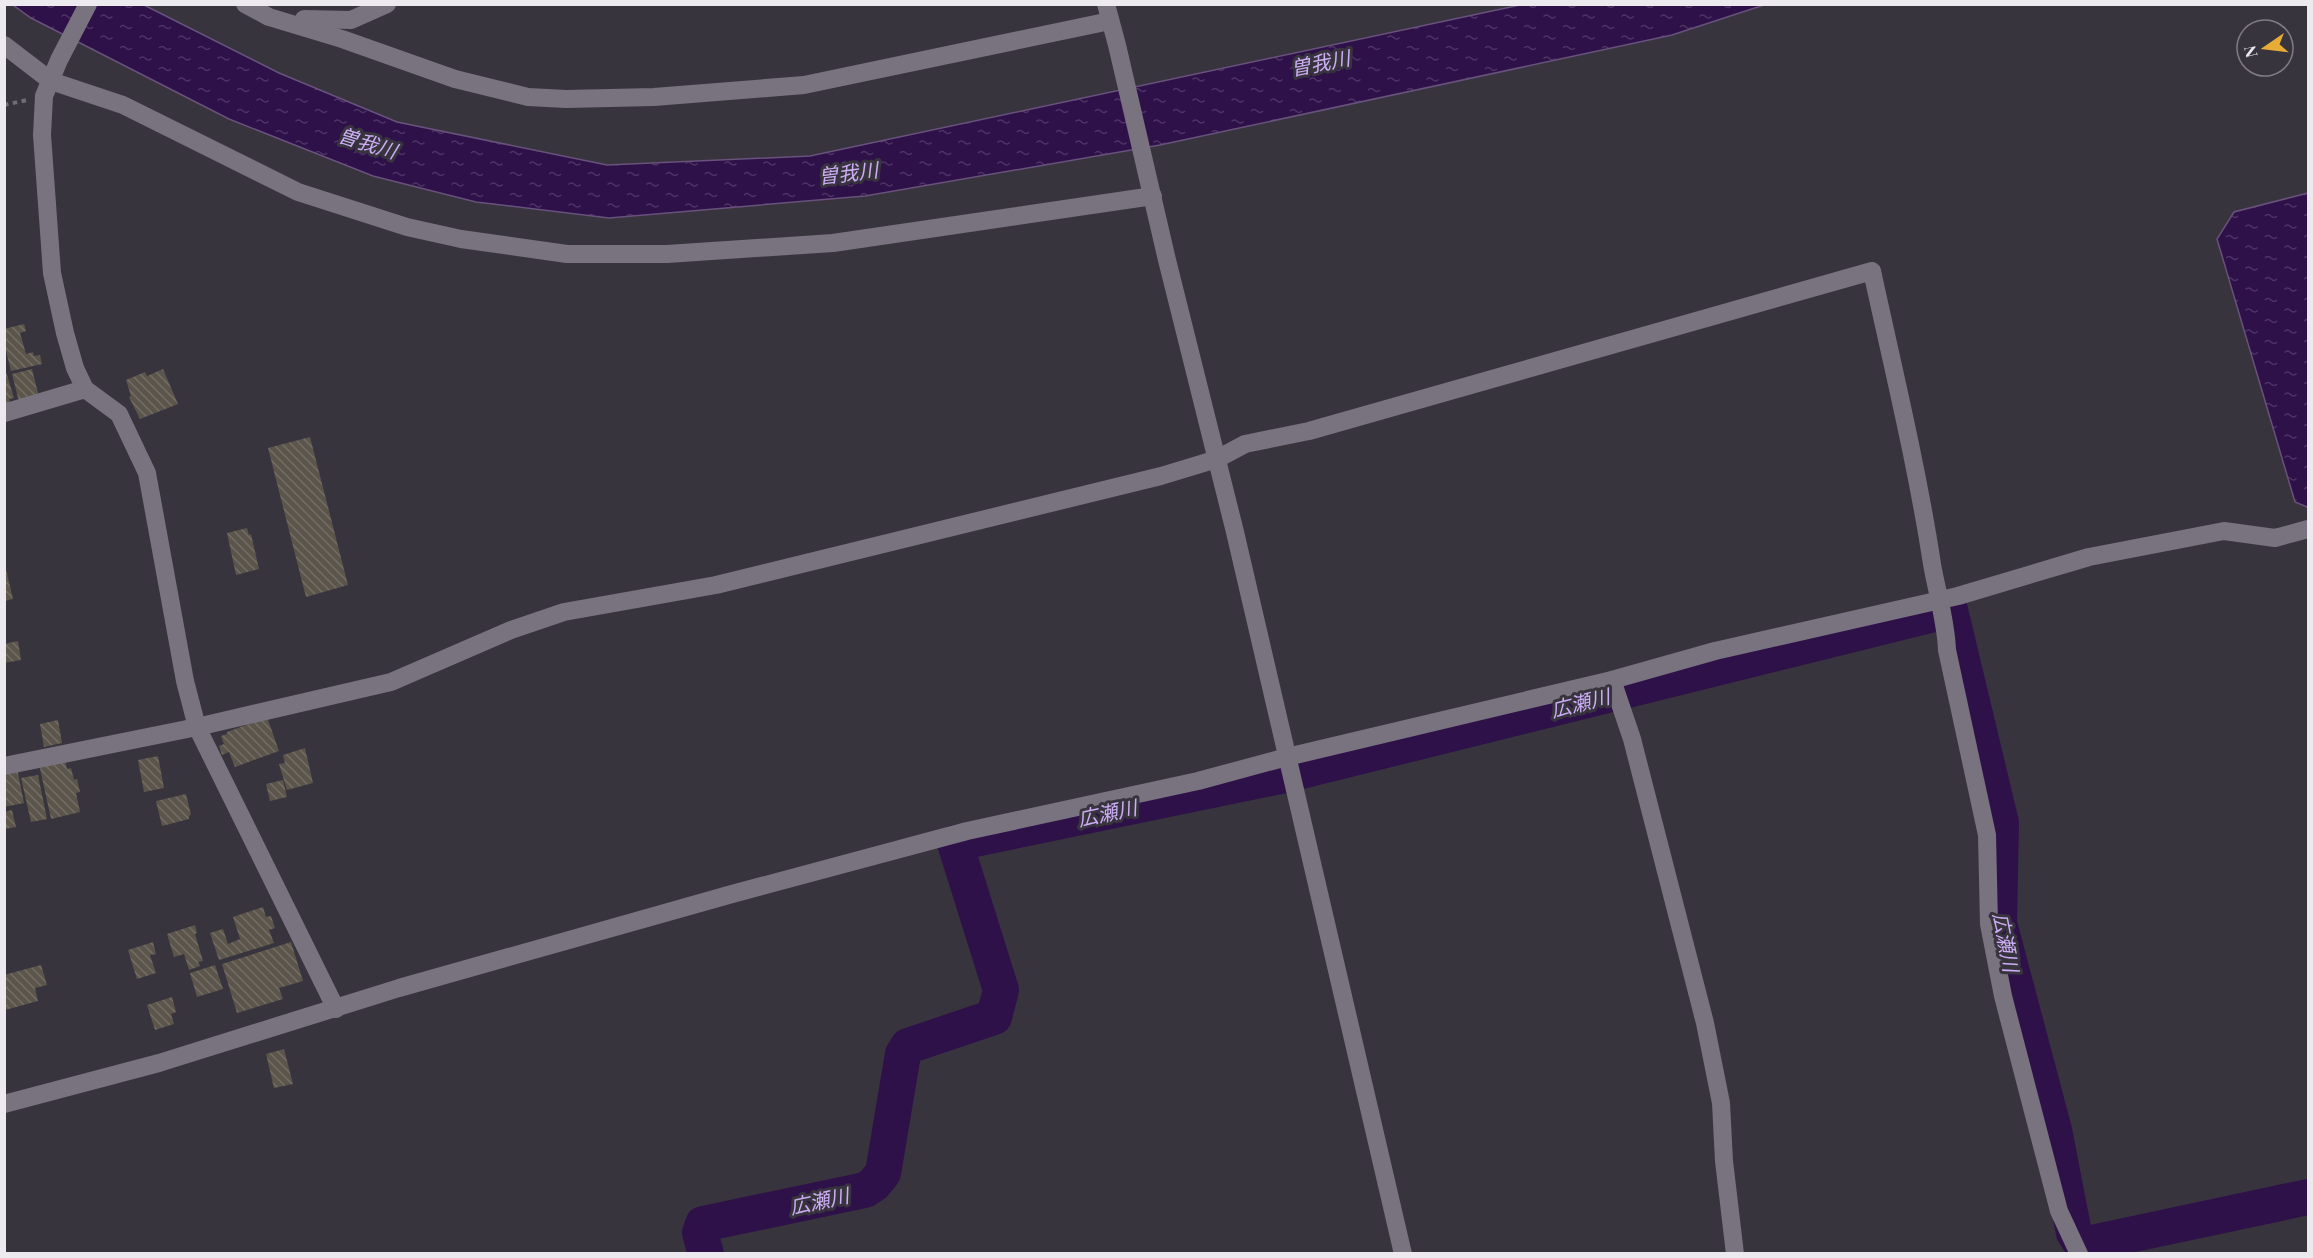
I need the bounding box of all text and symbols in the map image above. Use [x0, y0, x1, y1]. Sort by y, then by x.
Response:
north arrow [2235, 18, 2295, 78]
water label: 曽我川 [1288, 43, 1354, 81]
text: N [2238, 43, 2262, 60]
water label: 曽我川 [335, 120, 403, 164]
water label: 曽我川 [817, 155, 881, 189]
water label: 広瀬川 [1548, 681, 1614, 722]
water label: 広瀬川 [1075, 792, 1141, 831]
water label: 広瀬川 [1988, 910, 2026, 976]
water label: 広瀬川 [787, 1180, 853, 1219]

